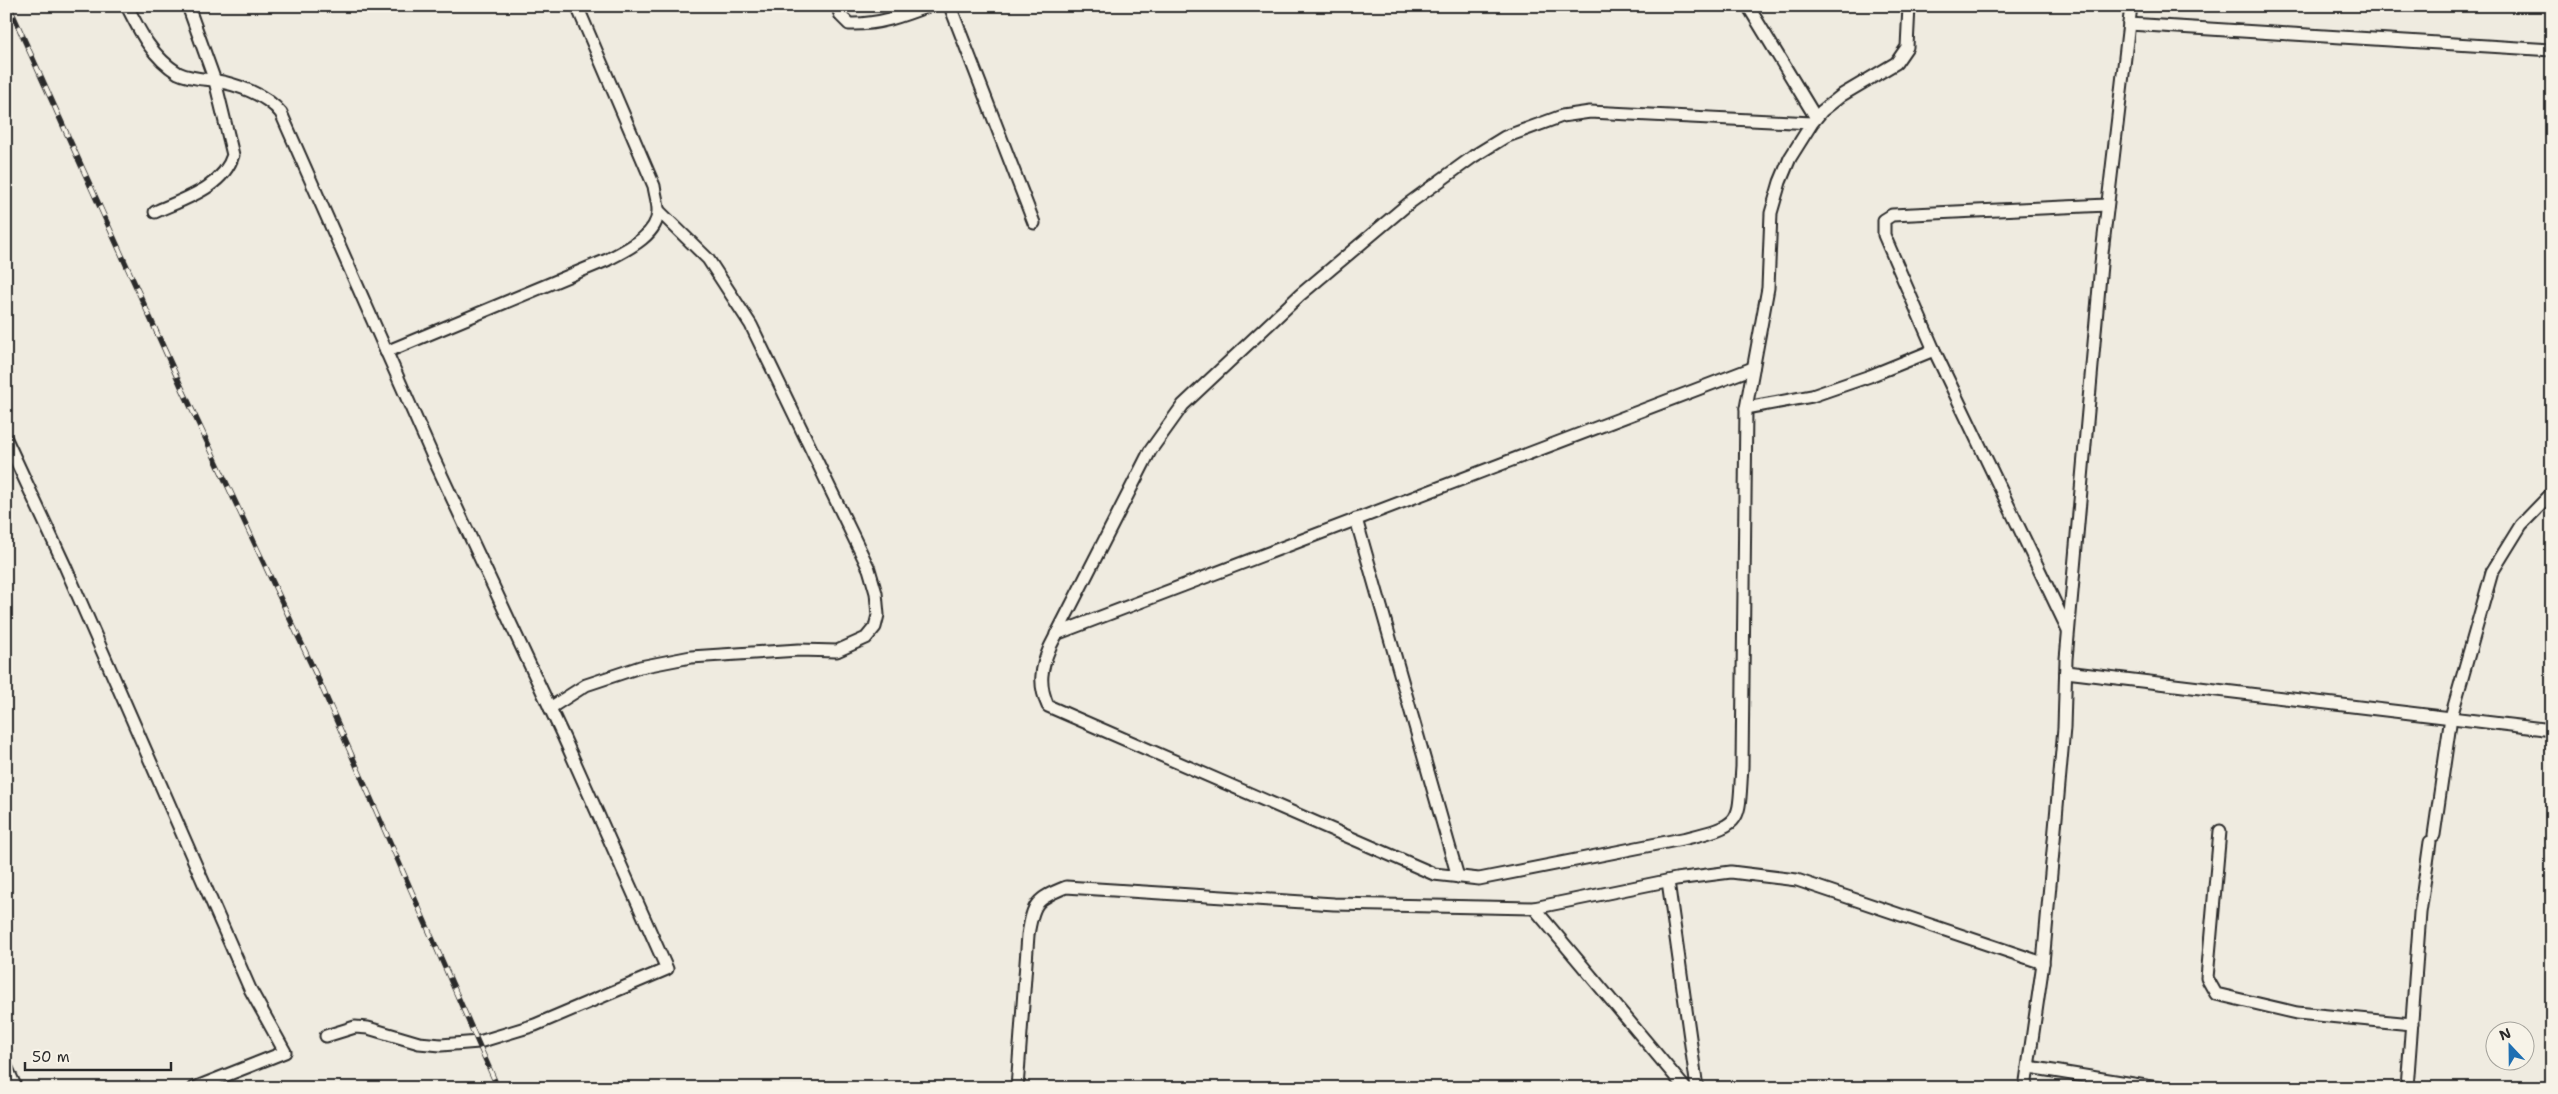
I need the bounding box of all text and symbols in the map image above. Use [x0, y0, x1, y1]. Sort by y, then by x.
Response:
north arrow [2486, 1022, 2536, 1072]
text: N [2497, 1024, 2514, 1044]
scale bar [25, 1039, 171, 1071]
text: 50 m [32, 1047, 70, 1067]

